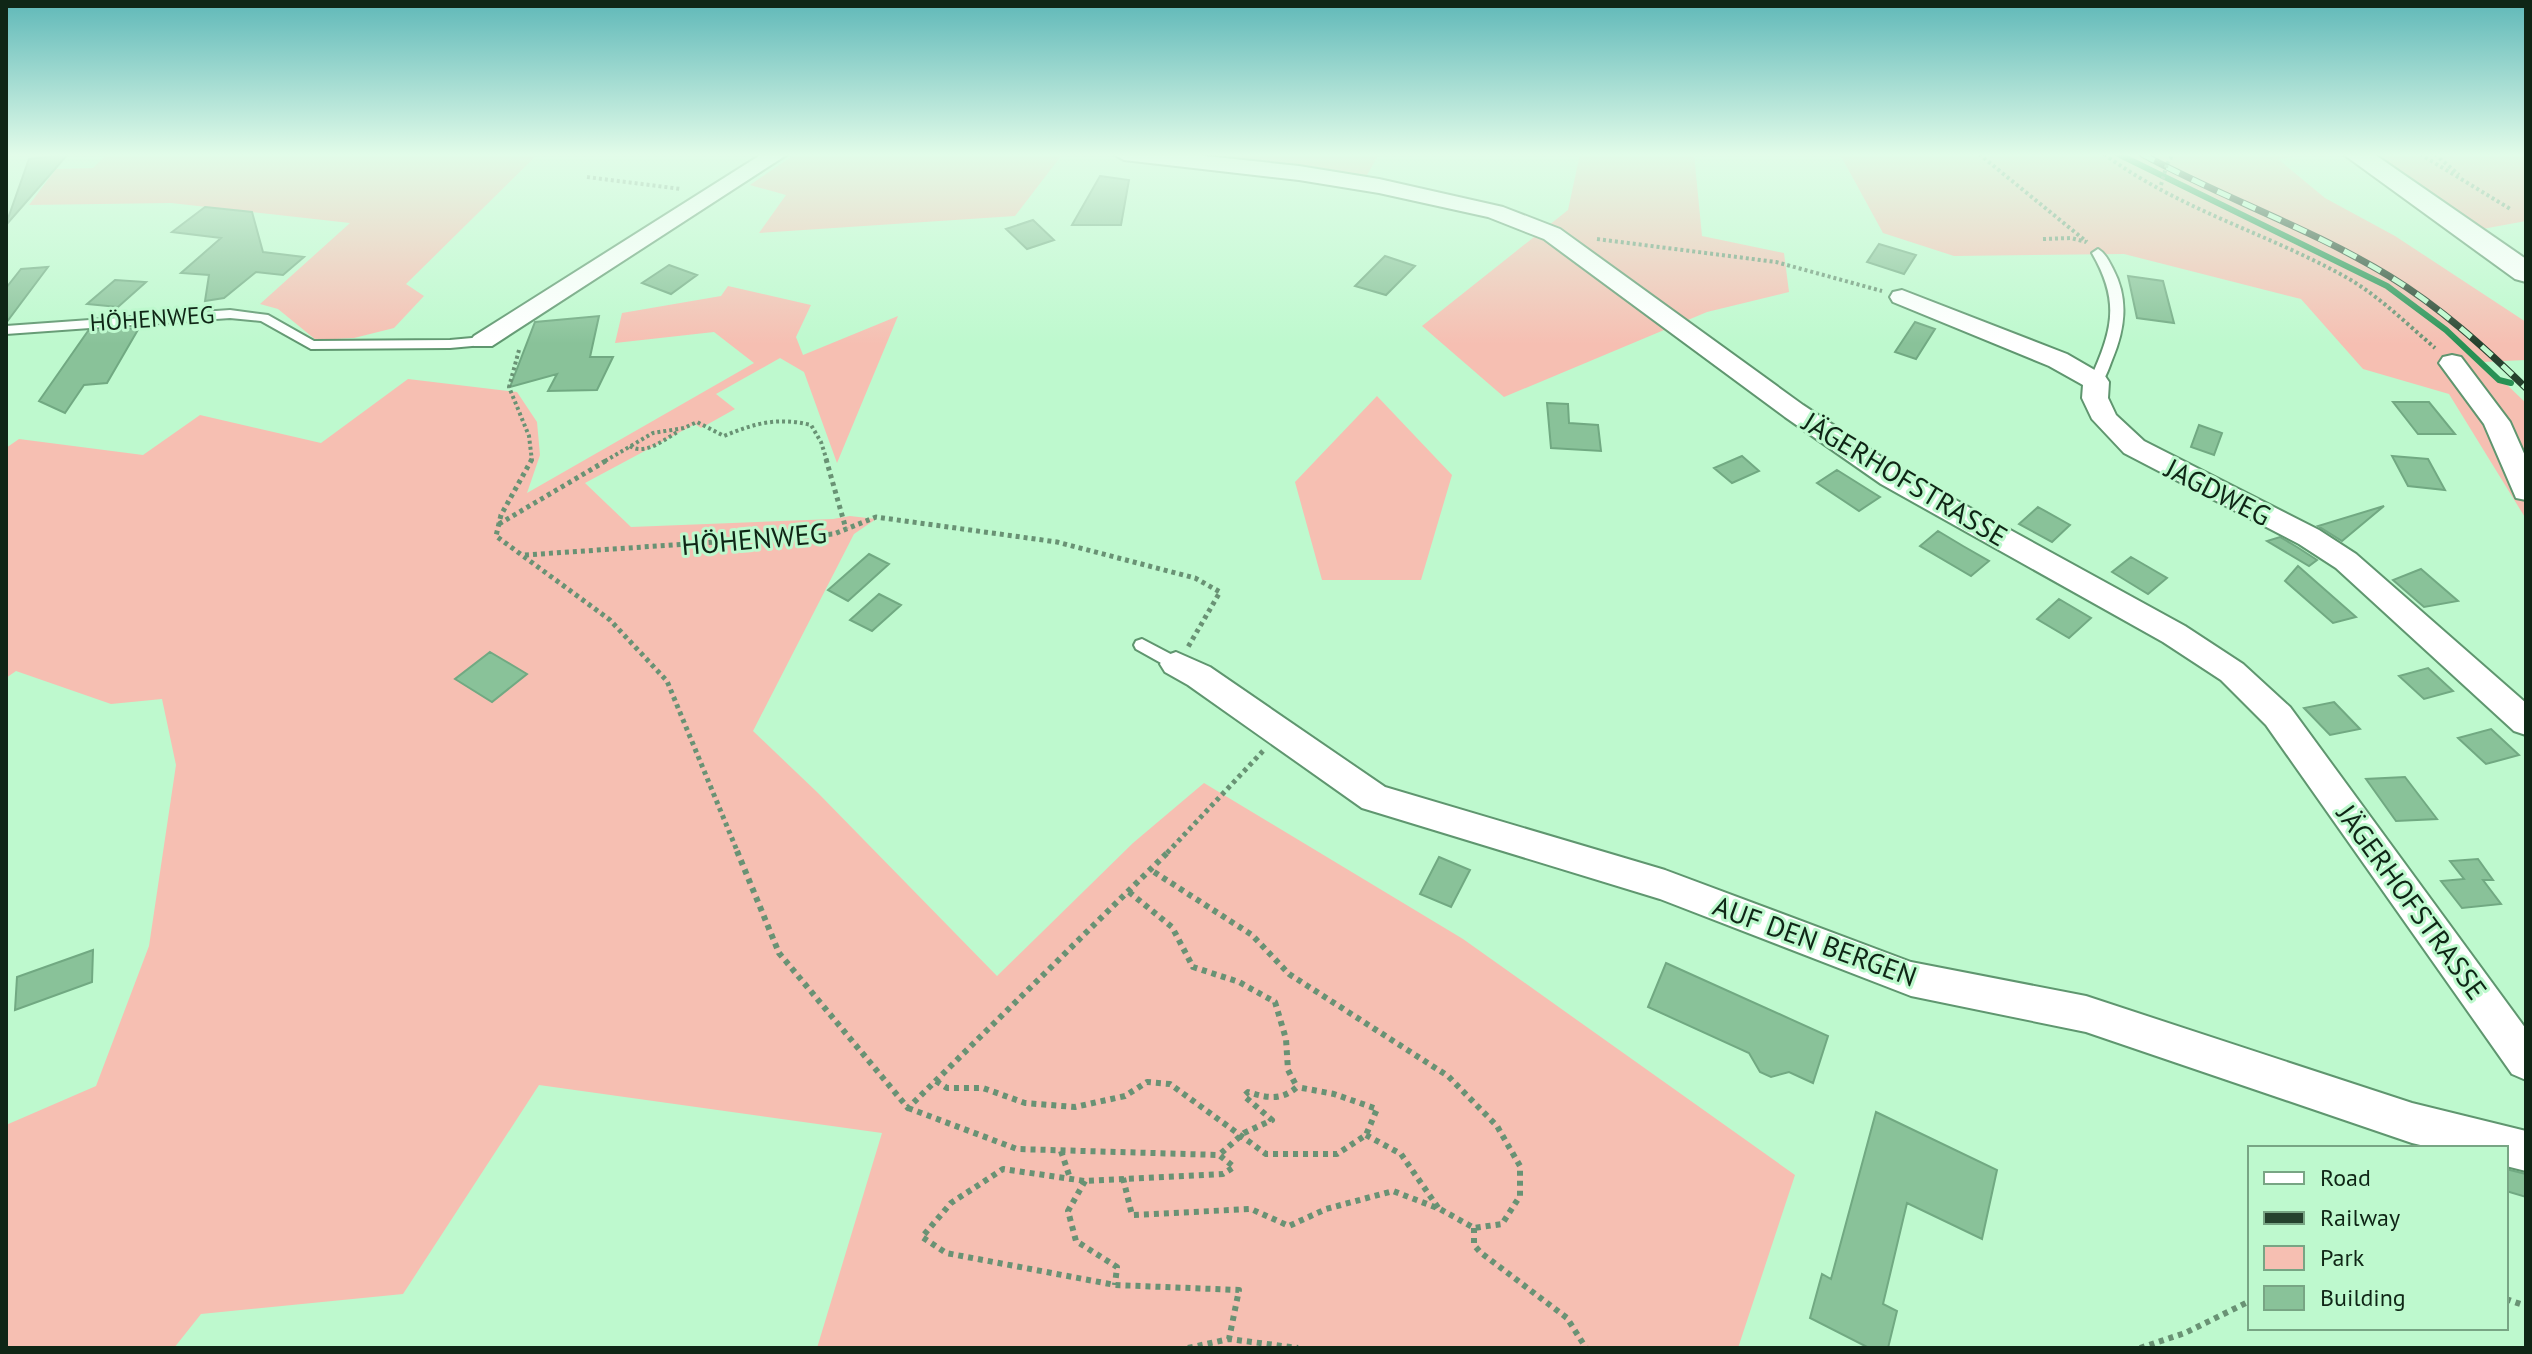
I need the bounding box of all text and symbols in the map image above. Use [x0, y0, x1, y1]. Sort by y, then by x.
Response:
street label: HÖHENWEG [88, 299, 215, 338]
street label: JÄGERHOFSTRASSE [1795, 402, 2014, 554]
street label: JAGDWEG [2158, 449, 2277, 534]
street label: HÖHENWEG [680, 514, 828, 563]
street label: JÄGERHOFSTRASSE [2329, 796, 2496, 1007]
street label: AUF DEN BERGEN [1708, 887, 1922, 995]
legend [2248, 1146, 2508, 1330]
text: Road [2320, 1162, 2371, 1193]
text: Railway [2320, 1202, 2400, 1233]
text: Park [2320, 1242, 2365, 1273]
text: Building [2320, 1282, 2406, 1313]

